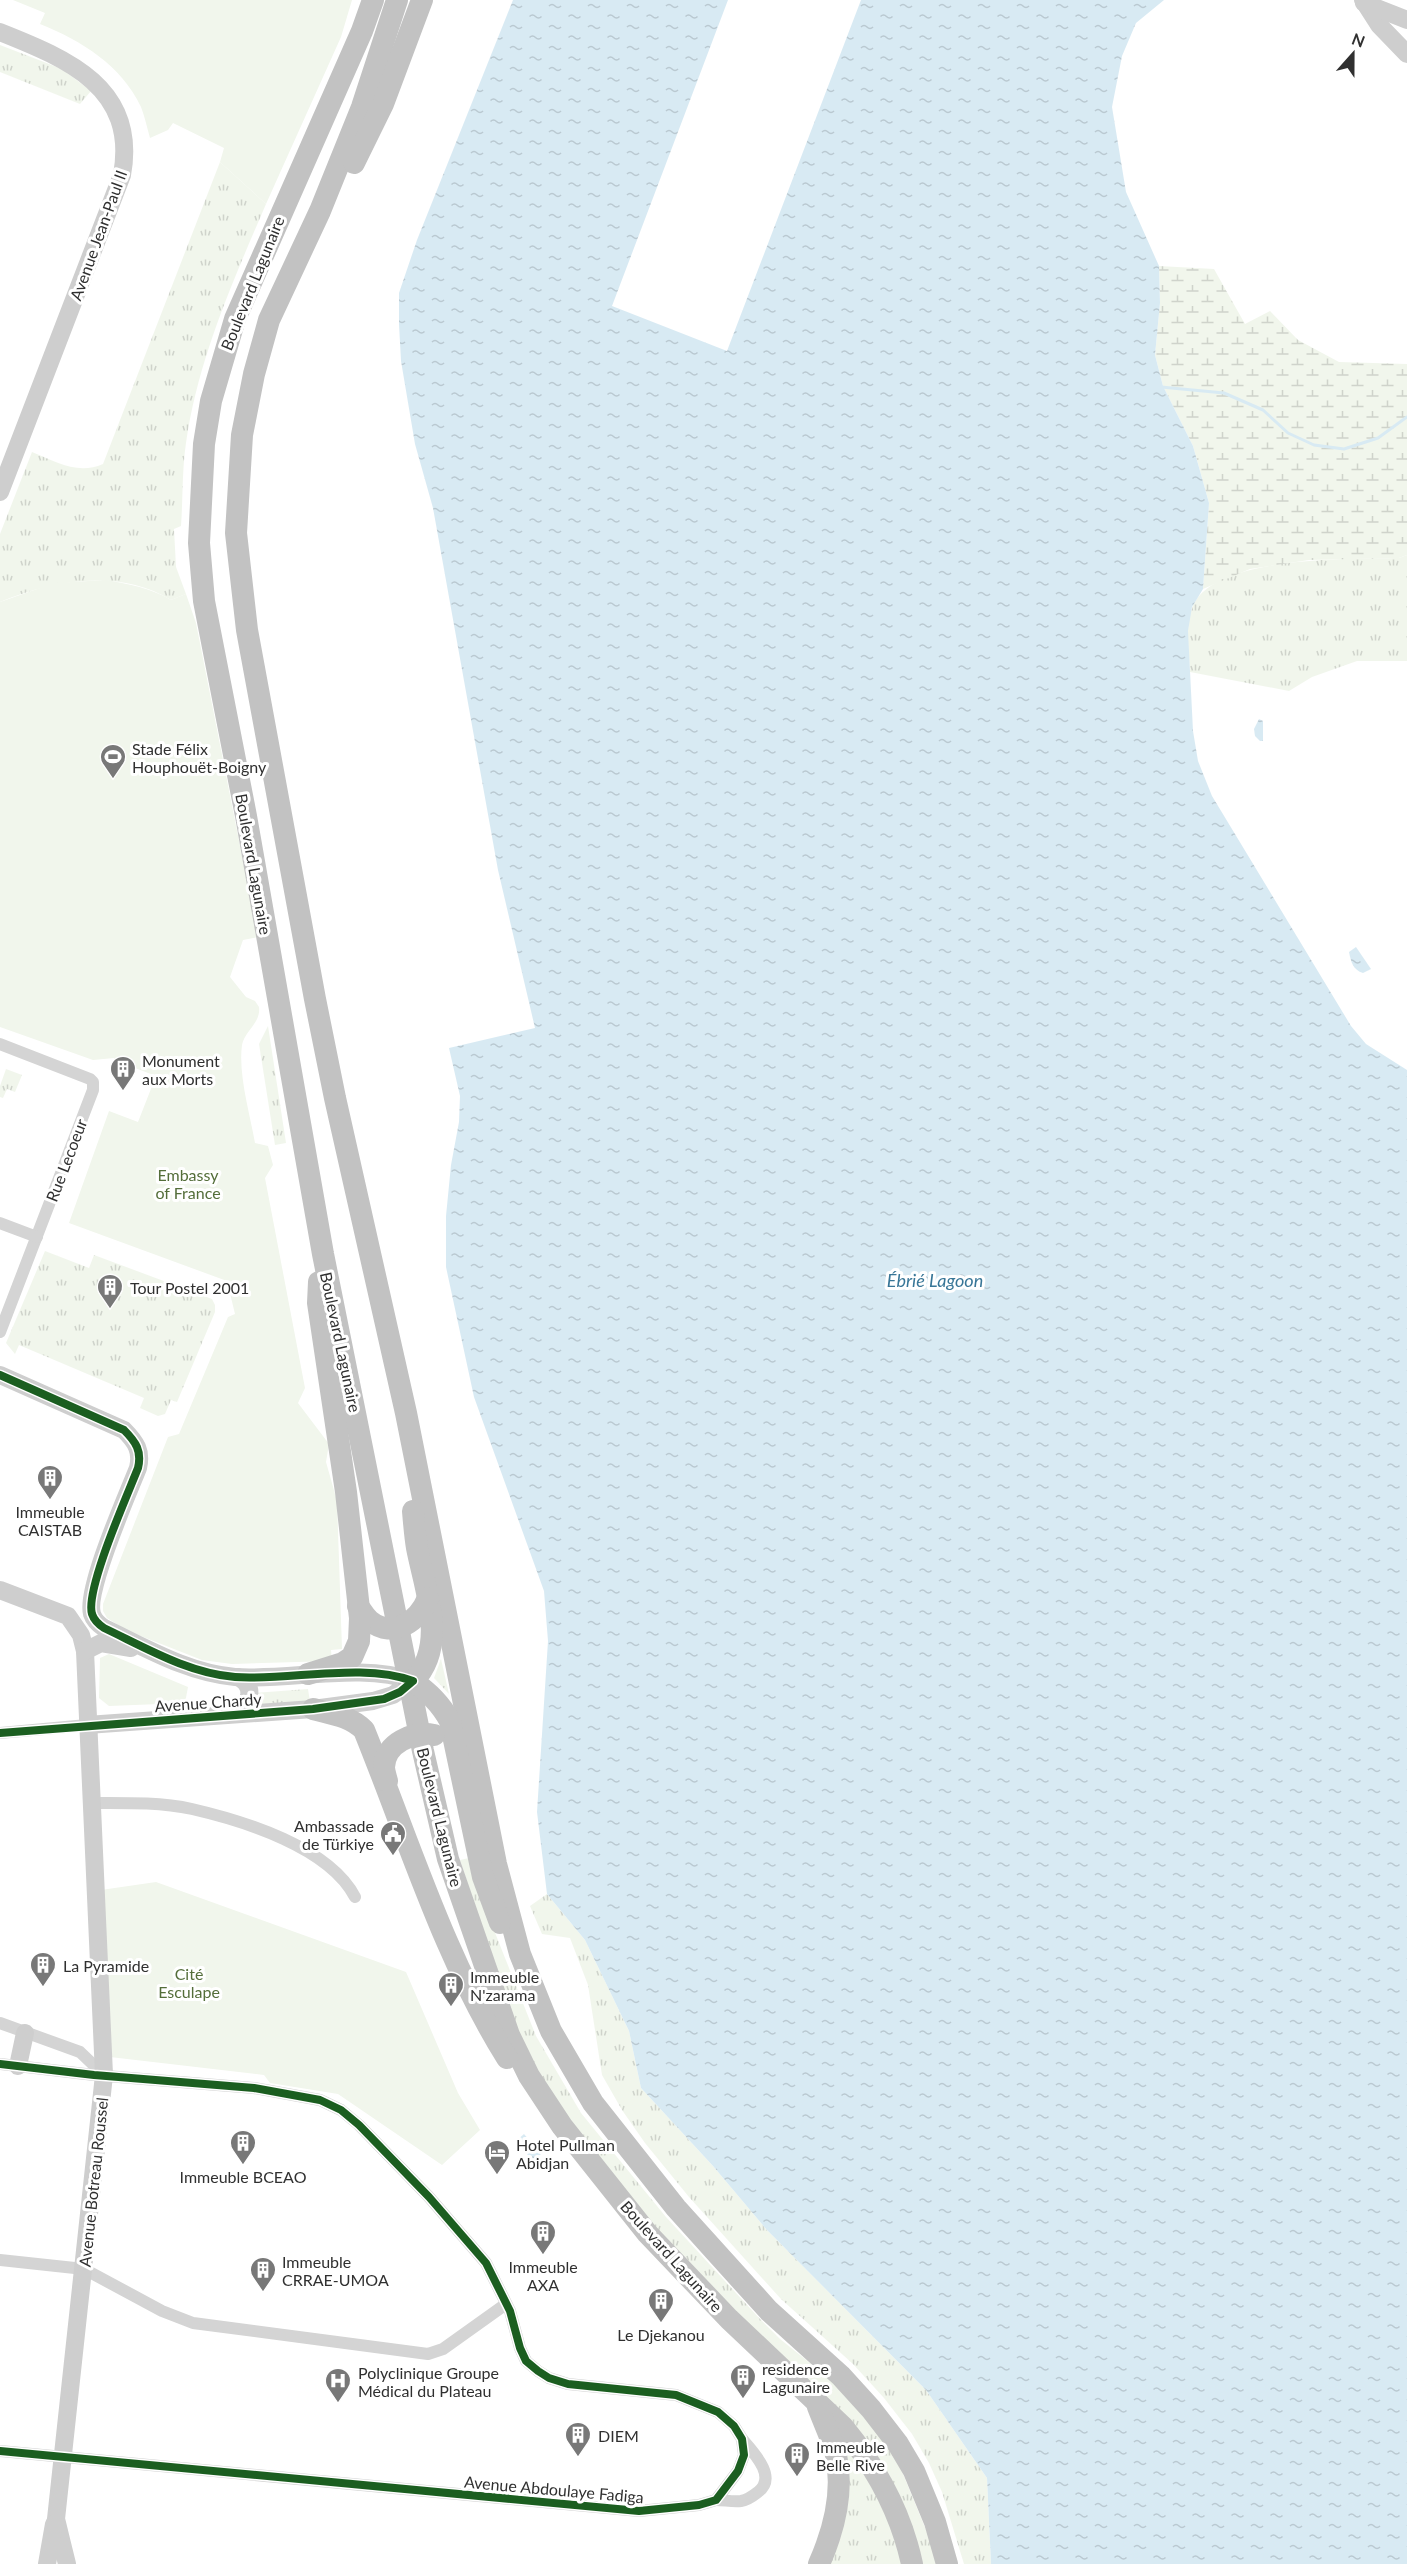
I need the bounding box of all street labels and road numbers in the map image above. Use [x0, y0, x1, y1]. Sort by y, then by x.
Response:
street label: Avenue Jean-Paul II [66, 167, 130, 303]
street label: Boulevard Lagunaire [216, 213, 288, 353]
street label: Boulevard Lagunaire [232, 792, 276, 936]
street label: Rue Lecoeur [42, 1116, 91, 1204]
street label: Boulevard Lagunaire [317, 1270, 365, 1414]
street label: Avenue Chardy [154, 1689, 263, 1715]
street label: Boulevard Lagunaire [413, 1745, 467, 1889]
street label: Avenue Botreau Roussel [75, 2096, 111, 2268]
street label: Boulevard Lagunaire [617, 2197, 727, 2315]
street label: Avenue Abdoulaye Fadiga [463, 2472, 645, 2506]

